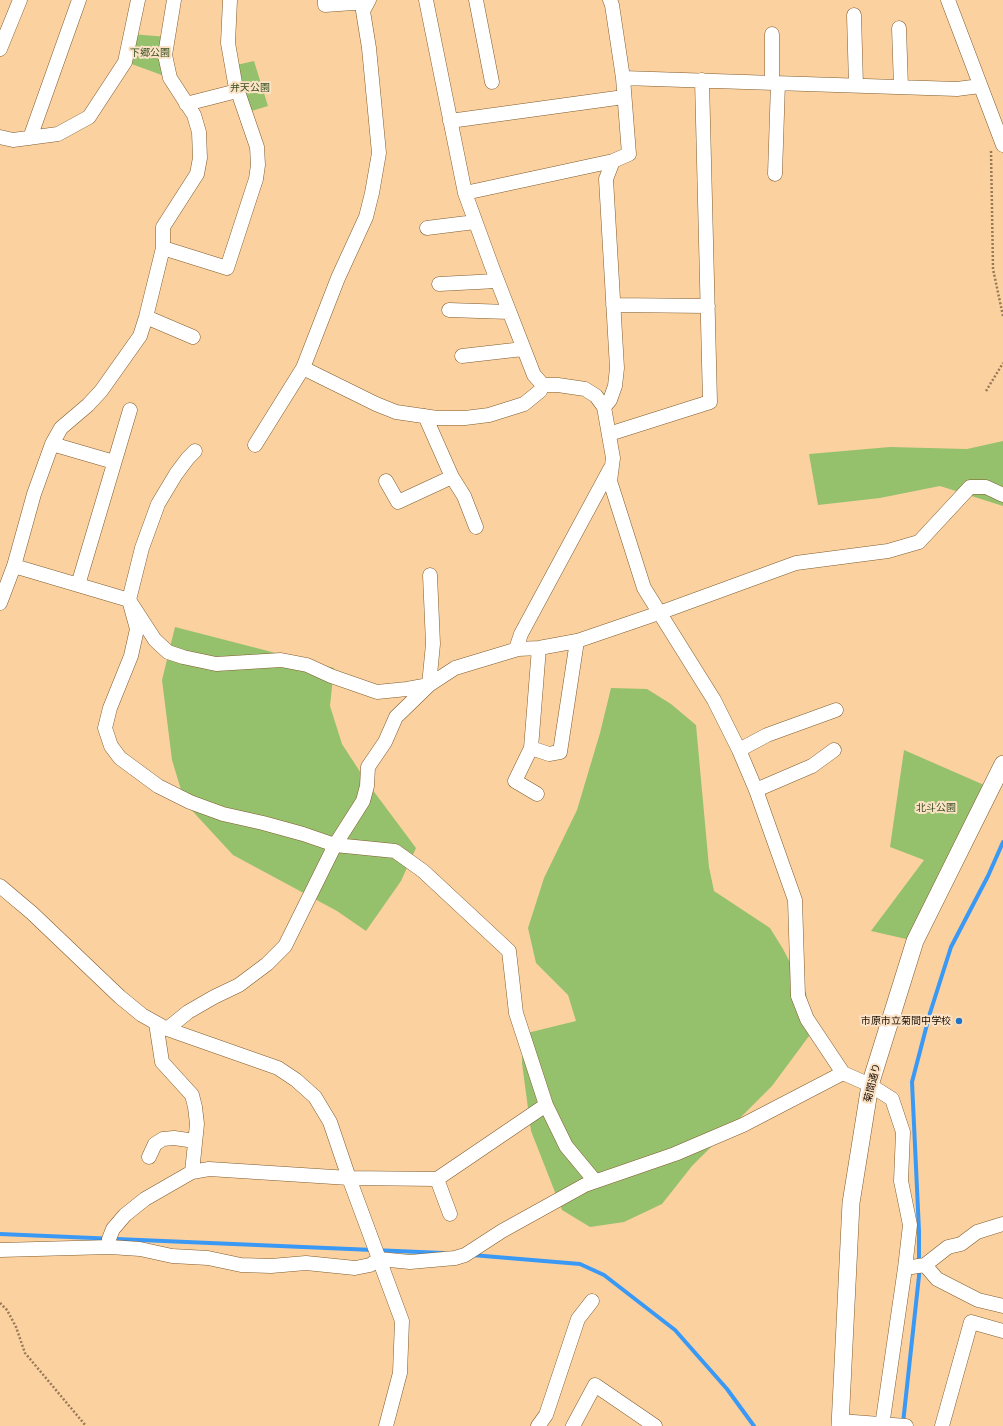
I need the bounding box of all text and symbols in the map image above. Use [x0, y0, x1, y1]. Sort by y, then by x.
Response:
park label: 下郷公園 [130, 47, 170, 59]
park label: 弁天公園 [230, 82, 270, 94]
park label: 北斗公園 [916, 802, 956, 814]
place label: 市原市立菊間中学校 [861, 1015, 951, 1027]
marker: 市原市立菊間中学校 [954, 1016, 964, 1026]
street label: 菊間通り [862, 1062, 884, 1104]

